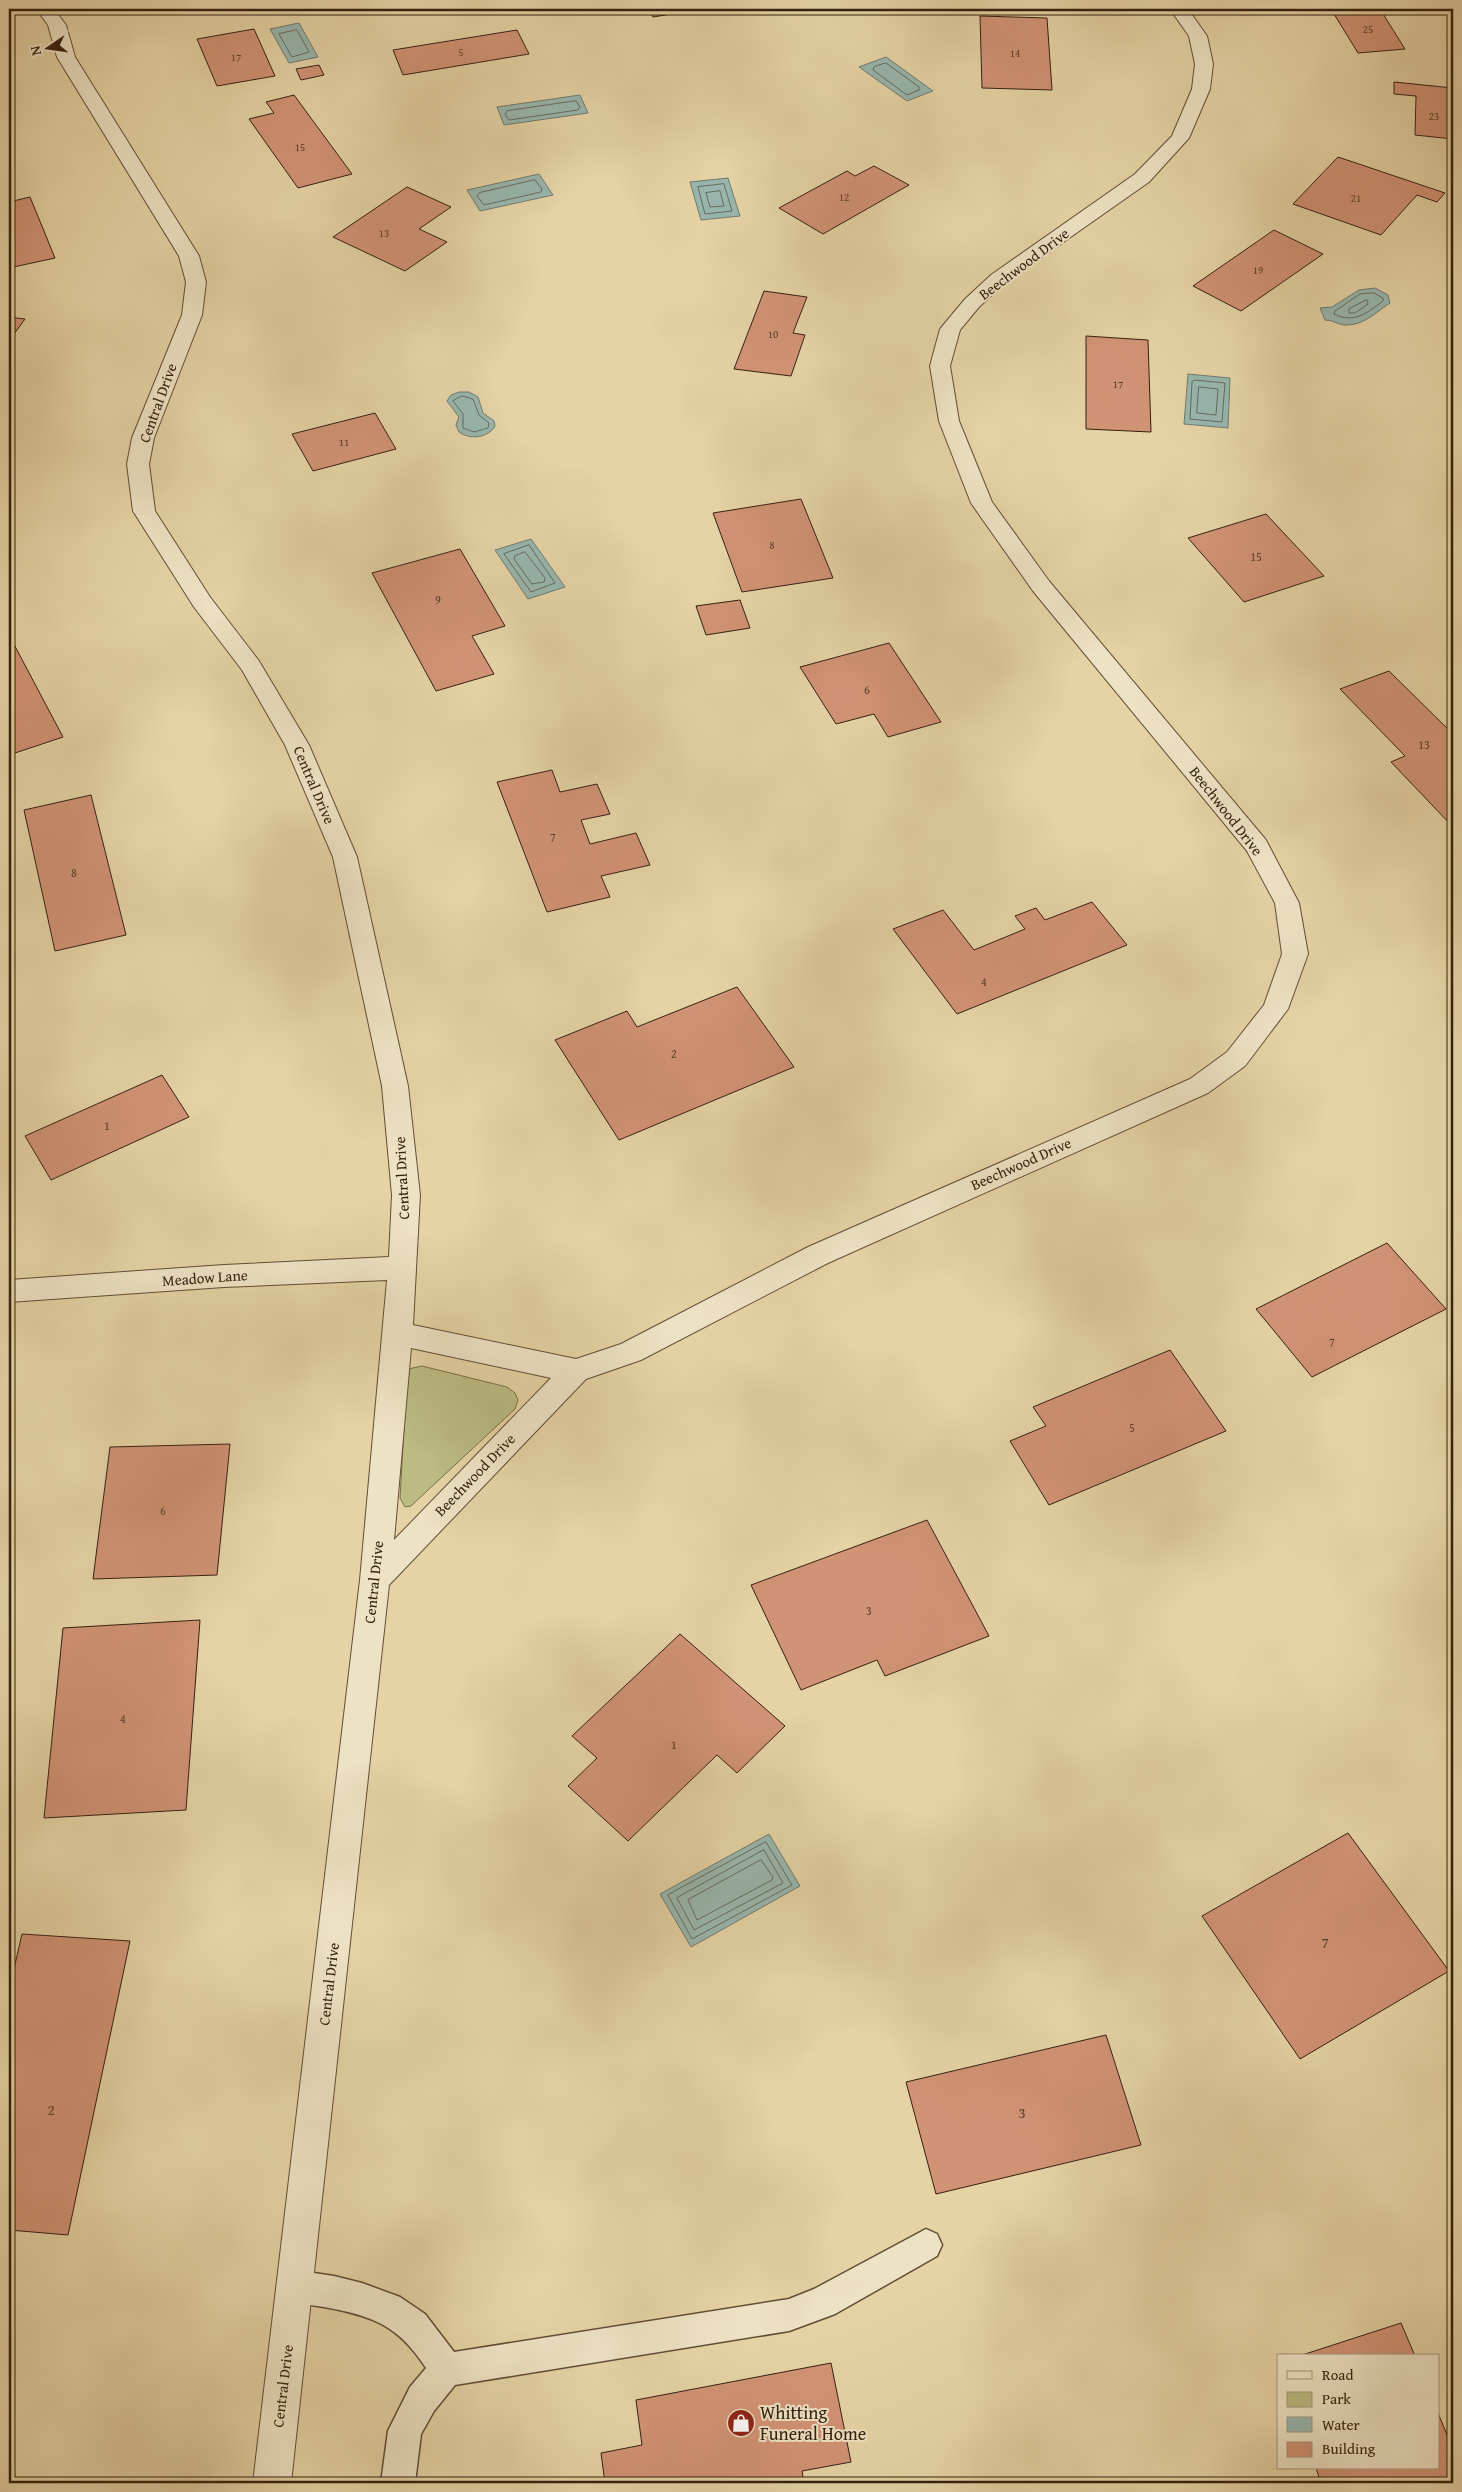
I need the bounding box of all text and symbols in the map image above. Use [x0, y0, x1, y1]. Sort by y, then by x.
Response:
house number: 25 [1363, 21, 1373, 37]
north arrow [22, 22, 72, 72]
text: N [24, 43, 46, 58]
house number: 5 [458, 44, 464, 60]
house number: 14 [1010, 45, 1020, 61]
house number: 17 [231, 49, 241, 65]
house number: 23 [1429, 108, 1439, 124]
house number: 15 [295, 139, 305, 155]
house number: 12 [839, 189, 849, 205]
house number: 21 [1351, 190, 1361, 206]
street label: Beechwood Drive [974, 223, 1073, 305]
house number: 13 [379, 225, 389, 241]
house number: 19 [1253, 262, 1263, 278]
house number: 10 [768, 326, 778, 342]
street label: Central Drive [133, 360, 182, 446]
house number: 17 [1113, 376, 1123, 392]
house number: 11 [339, 434, 349, 450]
house number: 8 [769, 537, 775, 553]
house number: 15 [1250, 548, 1262, 565]
house number: 9 [435, 591, 441, 608]
house number: 6 [864, 681, 870, 698]
house number: 13 [1418, 736, 1430, 753]
street label: Central Drive [289, 742, 340, 827]
street label: Beechwood Drive [1185, 762, 1268, 860]
house number: 7 [550, 829, 556, 846]
house number: 8 [71, 864, 77, 881]
house number: 4 [981, 973, 987, 990]
house number: 2 [671, 1045, 677, 1062]
house number: 1 [104, 1117, 110, 1134]
street label: Beechwood Drive [967, 1132, 1074, 1195]
street label: Central Drive [389, 1136, 414, 1220]
street label: Meadow Lane [162, 1264, 248, 1291]
house number: 7 [1329, 1334, 1335, 1351]
house number: 5 [1129, 1419, 1135, 1436]
street label: Beechwood Drive [430, 1428, 520, 1521]
house number: 6 [160, 1502, 166, 1519]
street label: Central Drive [359, 1539, 388, 1624]
house number: 3 [866, 1602, 872, 1619]
house number: 4 [120, 1710, 126, 1727]
house number: 1 [671, 1736, 677, 1753]
house number: 7 [1321, 1932, 1329, 1953]
street label: Central Drive [313, 1941, 344, 2027]
house number: 2 [47, 2099, 55, 2120]
house number: 3 [1018, 2102, 1026, 2123]
street label: Central Drive [267, 2343, 298, 2429]
legend [1277, 2354, 1440, 2470]
text: Road [1322, 2364, 1353, 2385]
text: Park [1322, 2388, 1351, 2409]
place label: Whitting Funeral Home [760, 2399, 866, 2447]
shop icon: Whitting Funeral Home [726, 2408, 756, 2438]
text: Water [1322, 2414, 1360, 2435]
text: Building [1322, 2438, 1376, 2459]

